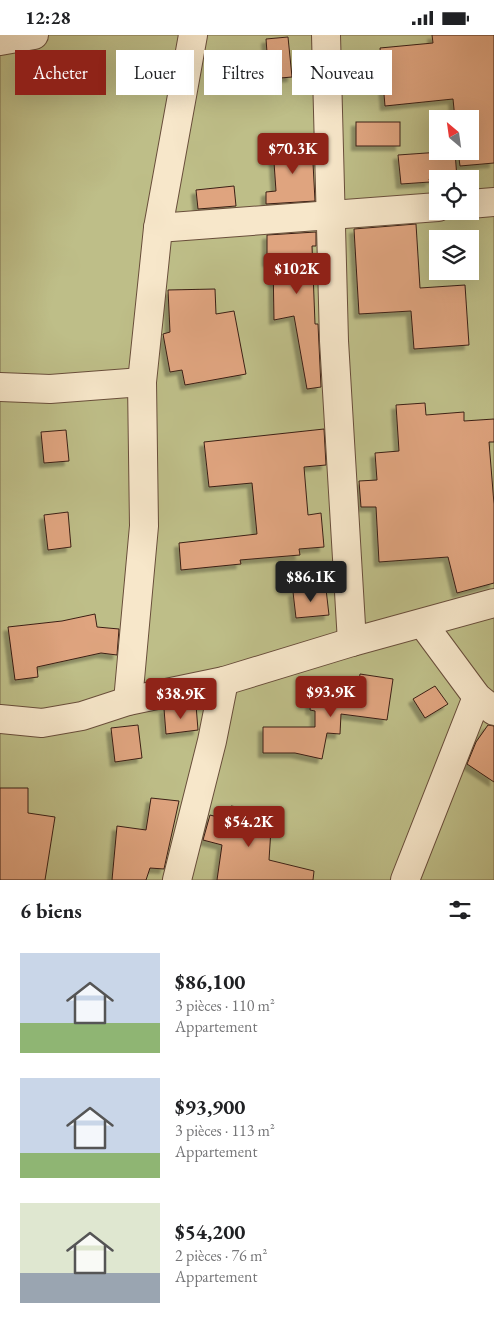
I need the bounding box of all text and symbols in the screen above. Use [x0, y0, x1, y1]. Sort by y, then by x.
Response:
text: 12:28 [25, 5, 71, 30]
chip: Acheter [15, 50, 106, 95]
chip: Louer [116, 50, 194, 95]
chip: Filtres [204, 50, 282, 95]
chip: Nouveau [292, 50, 392, 95]
north arrow [429, 110, 479, 160]
map controls [429, 110, 479, 280]
pin: $70.3K [252, 133, 334, 175]
text: $70.3K [269, 138, 317, 159]
button: locate [429, 170, 479, 220]
button: layers [429, 230, 479, 280]
pin: $102K [262, 253, 332, 295]
text: $102K [275, 258, 319, 279]
pin: $86.1K [270, 561, 352, 603]
text: $86.1K [287, 566, 335, 587]
pin: $93.9K [290, 675, 372, 718]
pin: $38.9K [140, 677, 222, 720]
text: $93.9K [307, 681, 355, 702]
text: $38.9K [157, 683, 205, 704]
pin: $54.2K [208, 805, 290, 848]
text: $54.2K [225, 811, 273, 832]
icon: filters [446, 896, 474, 924]
text: 6 biens [20, 897, 82, 924]
text: $86,100 [175, 968, 245, 995]
icon: home [60, 973, 120, 1033]
text: 3 pièces · 110 m² [175, 995, 275, 1016]
text: Appartement [175, 1016, 258, 1037]
text: $93,900 [175, 1093, 245, 1120]
icon: home [60, 1098, 120, 1158]
text: 3 pièces · 113 m² [175, 1120, 275, 1141]
text: Appartement [175, 1141, 258, 1162]
text: $54,200 [175, 1218, 245, 1245]
icon: home [60, 1223, 120, 1283]
text: 2 pièces · 76 m² [175, 1245, 267, 1266]
text: Appartement [175, 1266, 258, 1287]

